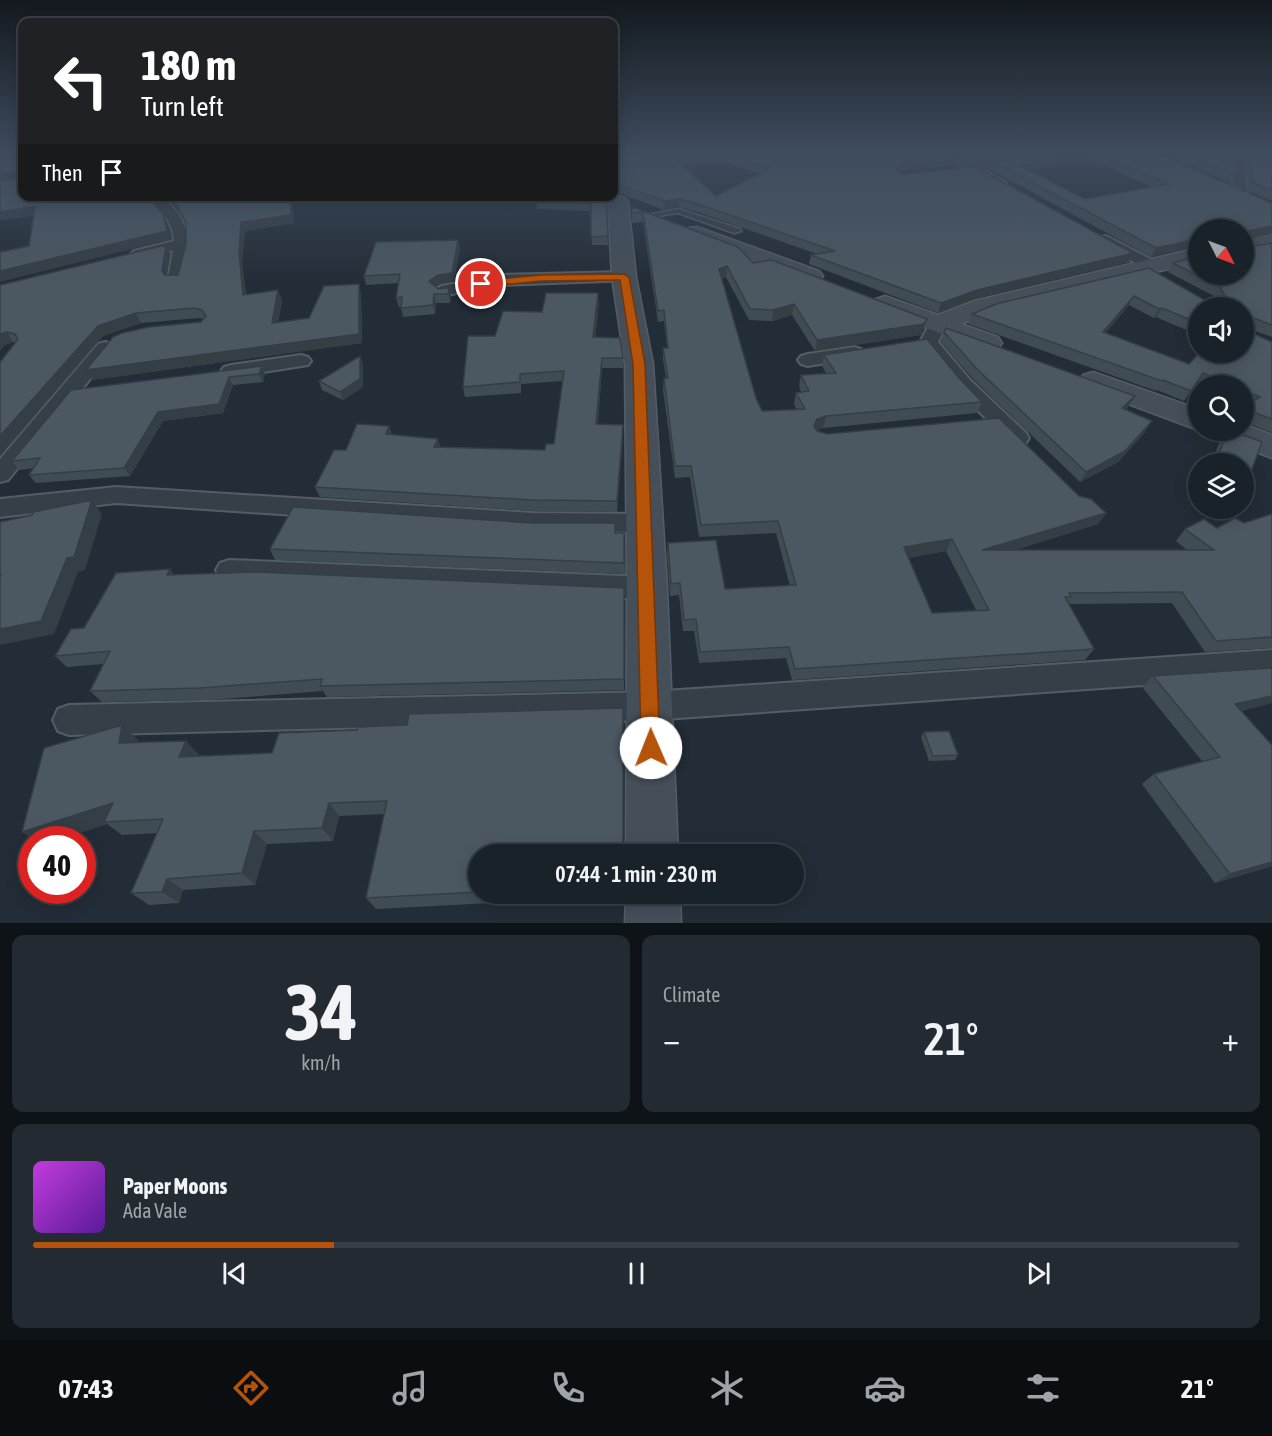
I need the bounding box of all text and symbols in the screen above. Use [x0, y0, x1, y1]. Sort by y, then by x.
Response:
text: 180 m [141, 41, 236, 89]
icon: left [42, 42, 120, 120]
text: Turn left [141, 91, 224, 122]
icon: arrive [95, 156, 128, 189]
text: Then [42, 160, 83, 186]
north arrow [1188, 219, 1254, 285]
map controls [1188, 219, 1254, 519]
pin [455, 258, 506, 309]
icon: arrive [464, 267, 497, 300]
button: sound [1188, 297, 1254, 363]
button: search [1188, 375, 1254, 441]
button: layers [1188, 453, 1254, 519]
position arrow [619, 716, 683, 780]
speed limit sign: 40 [18, 826, 96, 904]
text: 07:44 · 1 min · 230 m [555, 861, 717, 887]
text: 34 [284, 967, 358, 1057]
text: Climate [663, 983, 720, 1006]
text: 21° [924, 1013, 978, 1065]
text: − [663, 1020, 680, 1058]
text: + [1222, 1020, 1239, 1058]
text: km/h [301, 1051, 341, 1074]
text: Paper Moons [123, 1173, 227, 1199]
text: Ada Vale [123, 1199, 187, 1222]
icon: previous [218, 1257, 251, 1290]
icon: pause [620, 1257, 653, 1290]
icon: next [1022, 1257, 1055, 1290]
icon: directions [230, 1367, 272, 1409]
icon: music [389, 1367, 431, 1409]
icon: phone [547, 1367, 589, 1409]
icon: climate [706, 1367, 748, 1409]
icon: car [864, 1367, 906, 1409]
icon: filters [1022, 1367, 1064, 1409]
text: 07:43 [58, 1373, 114, 1404]
text: 21° [1181, 1373, 1214, 1404]

